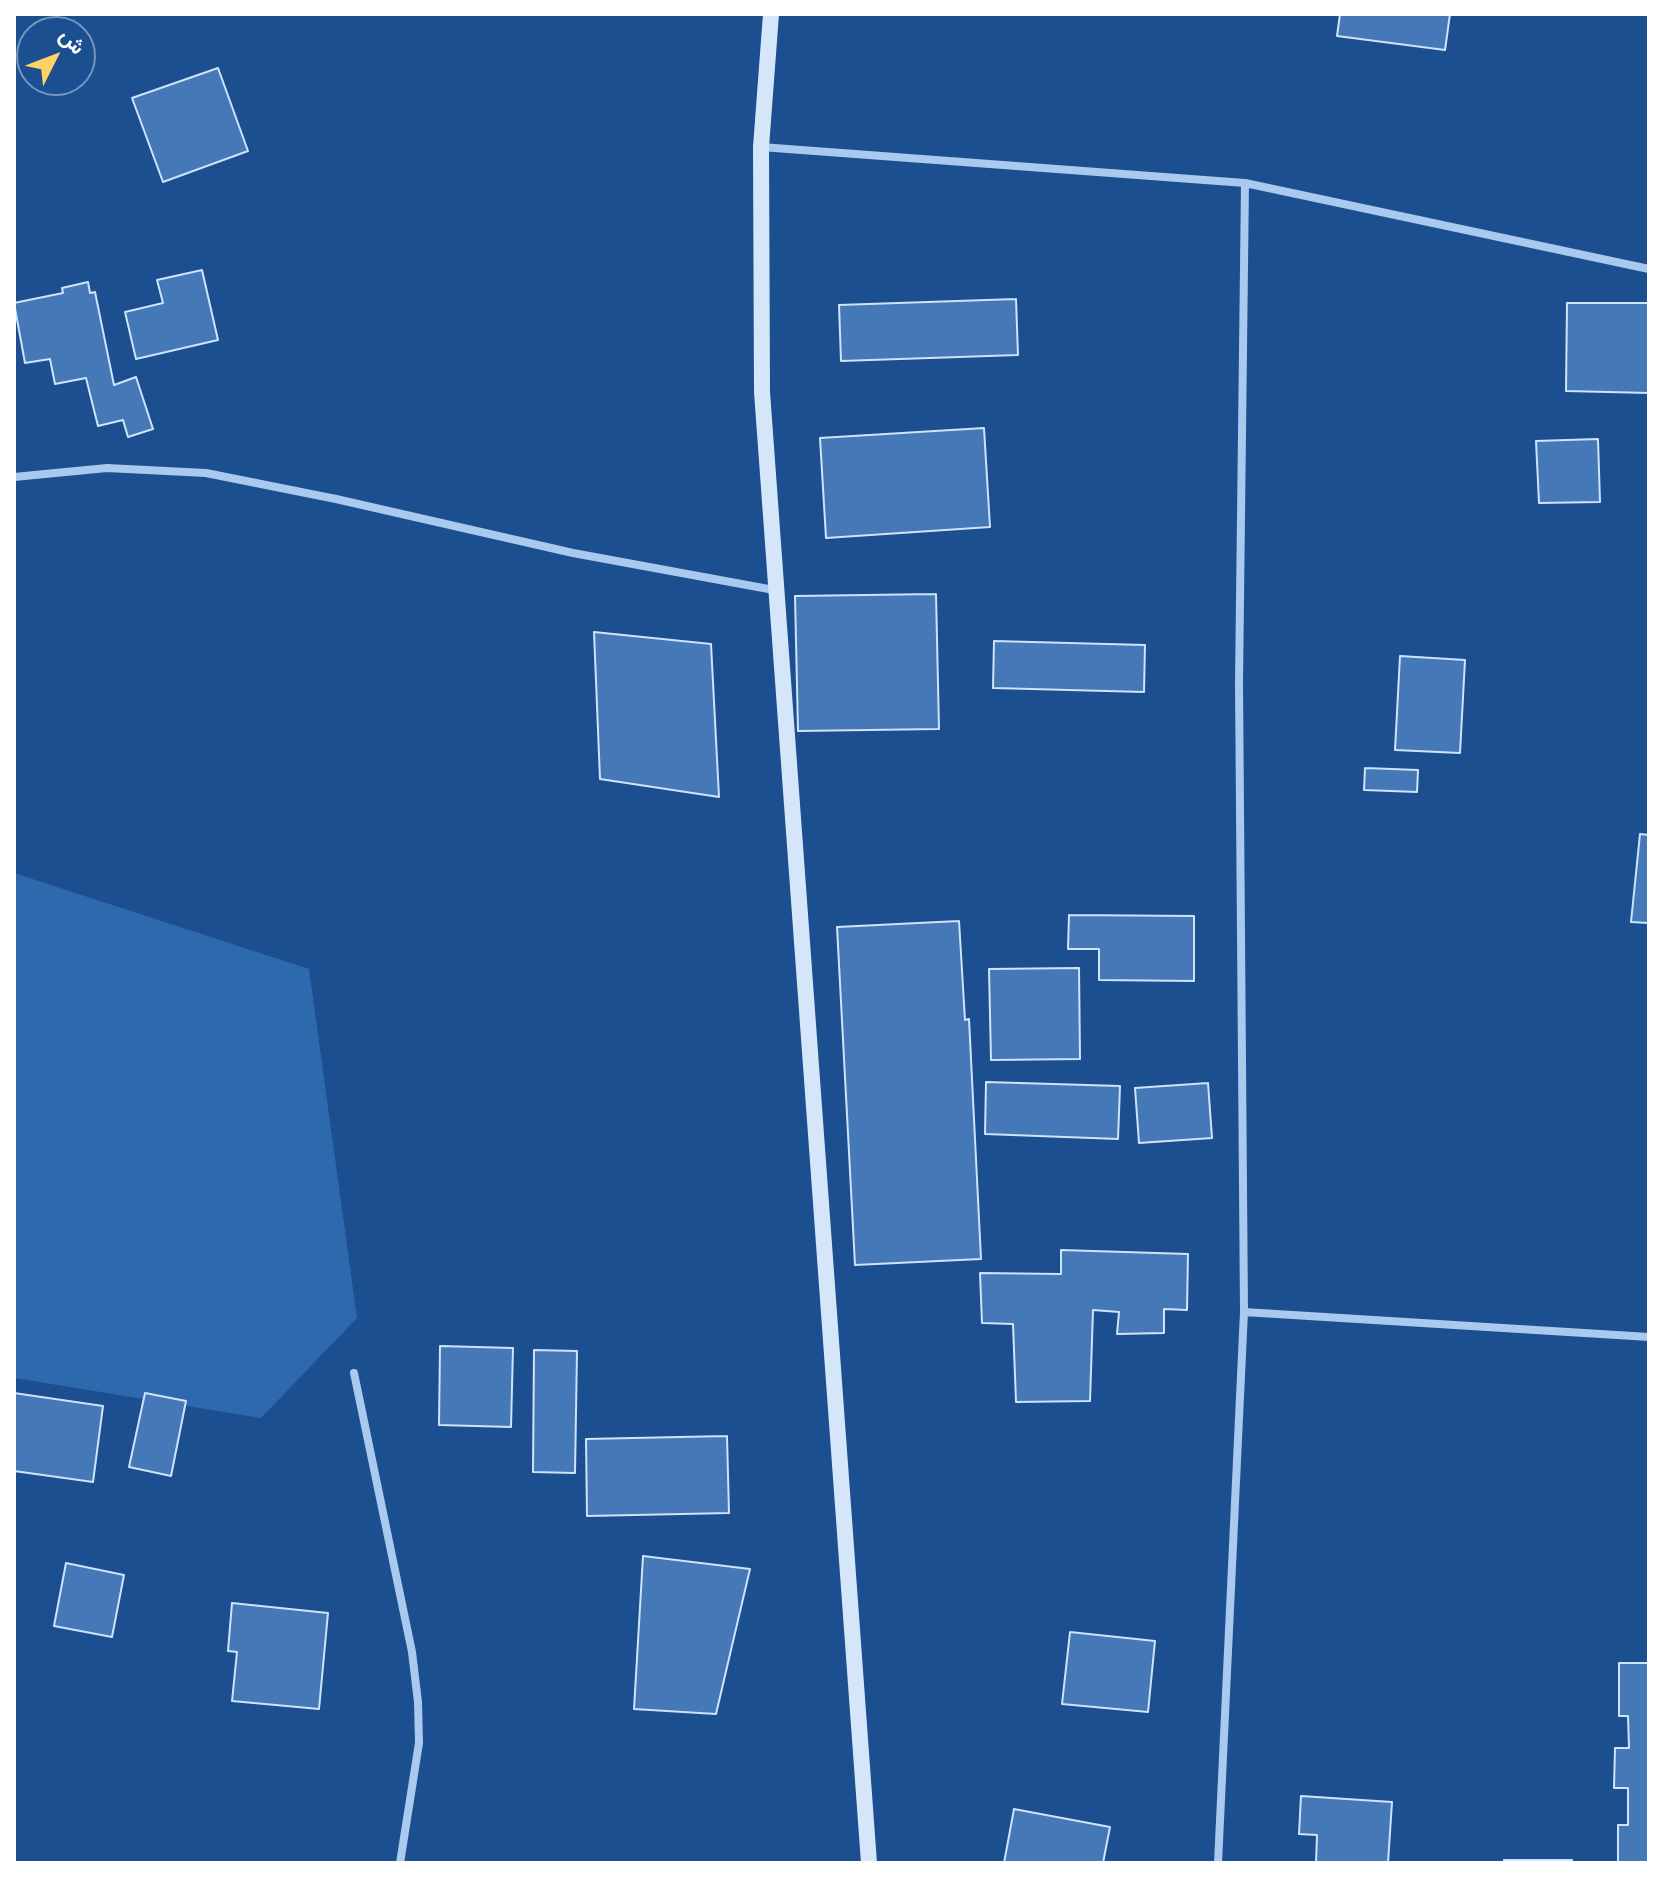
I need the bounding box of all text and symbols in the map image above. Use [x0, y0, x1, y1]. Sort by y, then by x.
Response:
north arrow [16, 16, 96, 96]
text: ش [55, 23, 91, 59]

